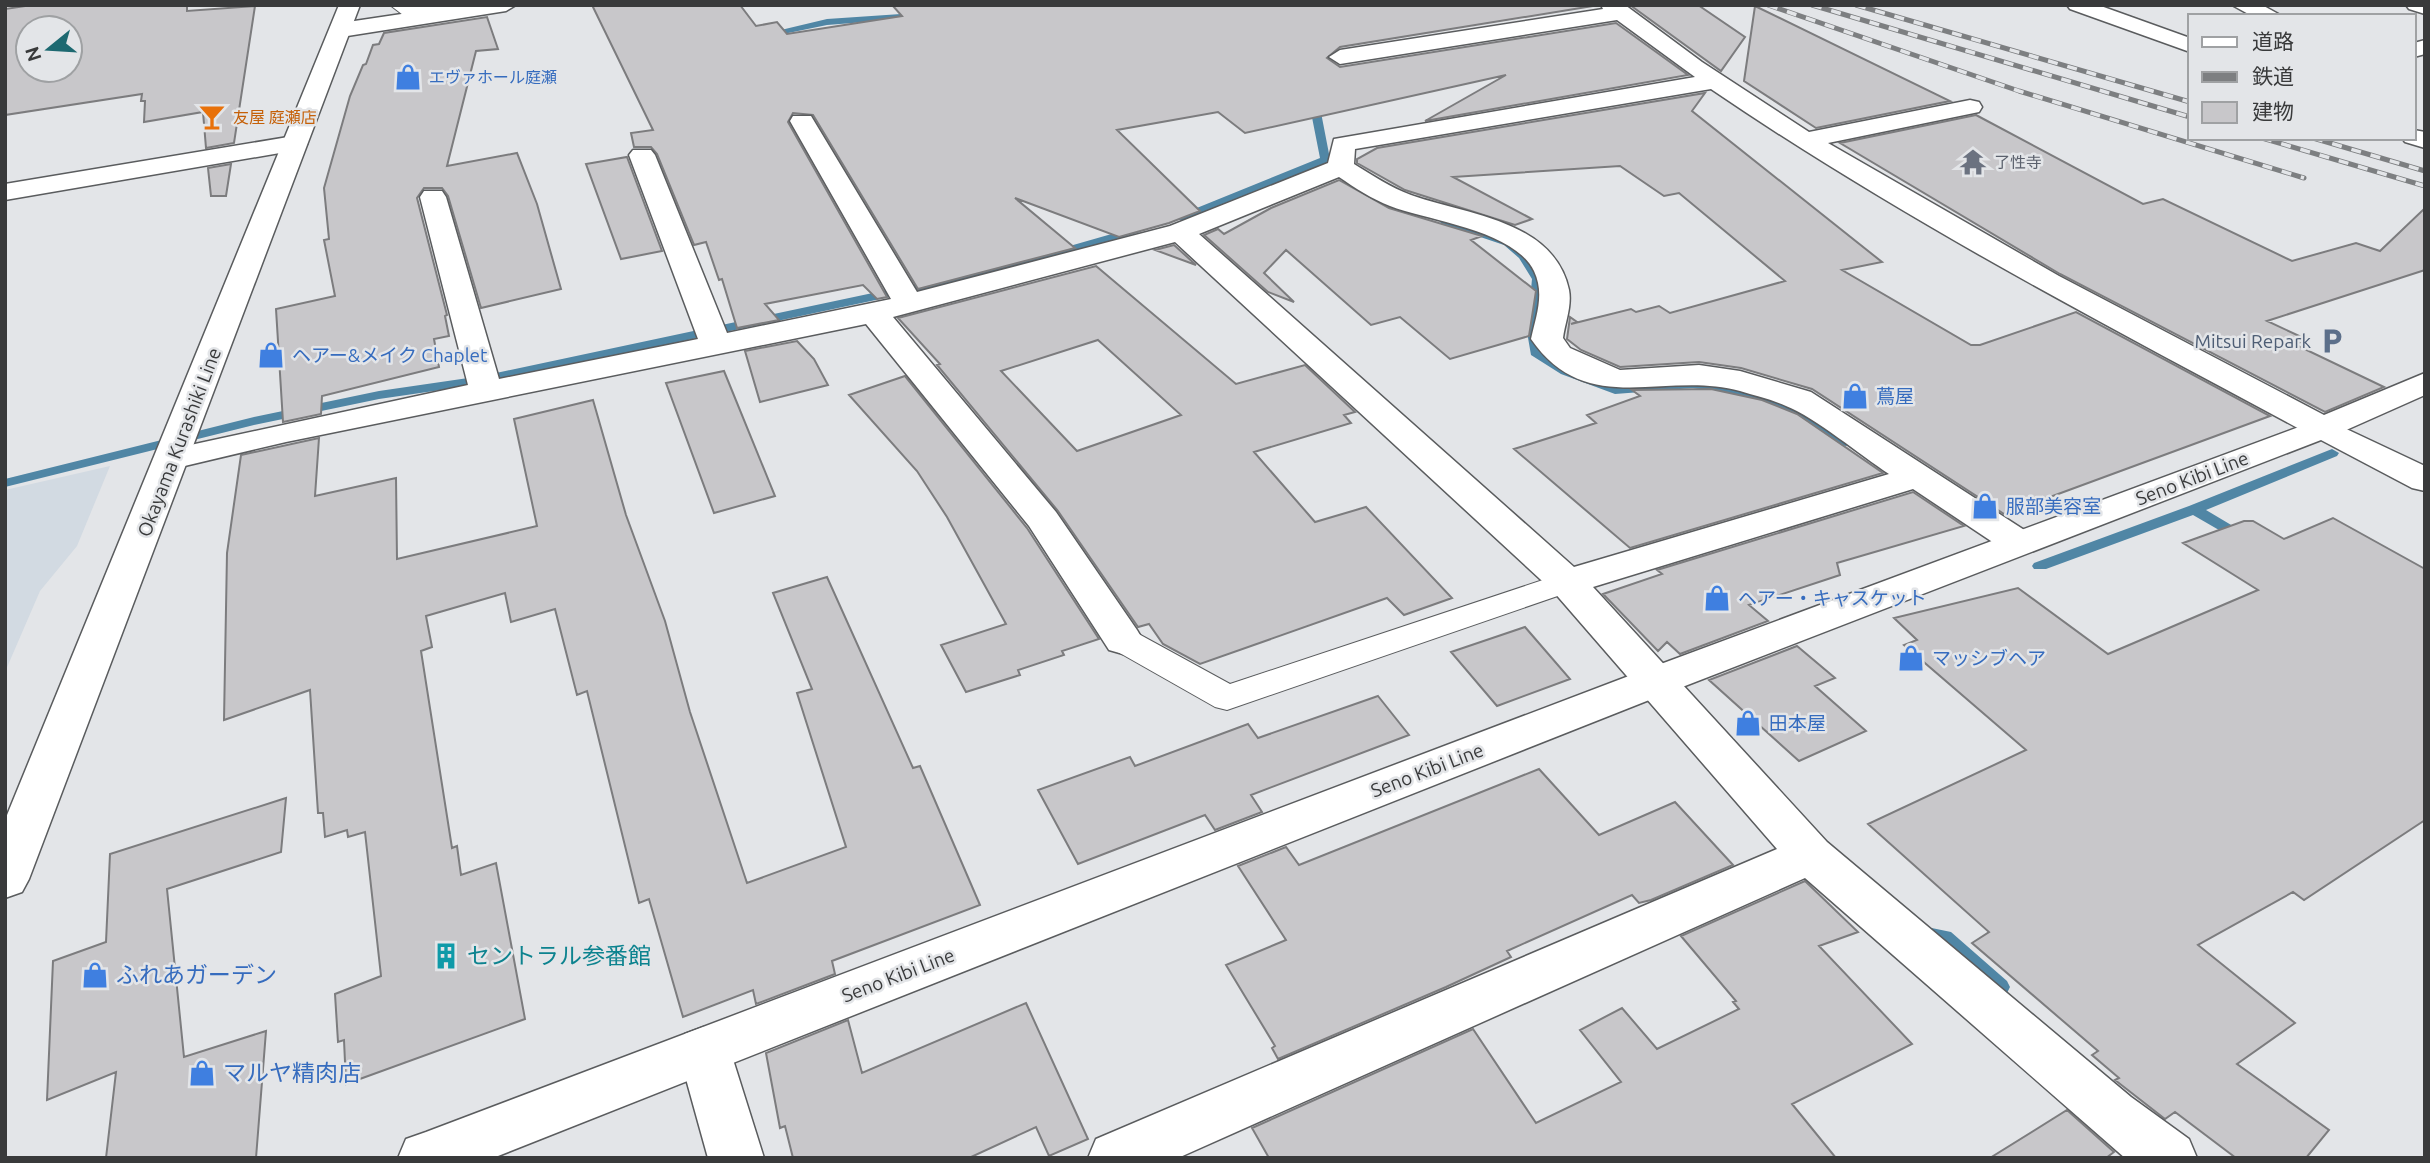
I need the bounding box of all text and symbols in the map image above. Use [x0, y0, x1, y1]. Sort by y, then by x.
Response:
north arrow [14, 14, 84, 84]
legend [2188, 14, 2416, 140]
text: 道路 [2252, 29, 2294, 53]
text: N [20, 44, 45, 64]
shop icon: エヴァホール庭瀬 [393, 62, 423, 92]
text: 鉄道 [2252, 64, 2294, 88]
place label: エヴァホール庭瀬 [429, 68, 557, 86]
text: 建物 [2252, 99, 2294, 123]
bar icon: 友屋 庭瀬店 [197, 102, 227, 132]
place label: 友屋 庭瀬店 [233, 108, 317, 126]
temple icon: 了性寺 [1958, 147, 1988, 177]
place label: 了性寺 [1994, 153, 2042, 171]
parking icon: Mitsui Repark [2317, 326, 2347, 356]
place label: Mitsui Repark [2194, 330, 2311, 352]
shop icon: ヘアー&メイク Chaplet [256, 340, 286, 370]
street label: Okayama Kurashiki Line [133, 344, 225, 540]
place label: ヘアー&メイク Chaplet [292, 344, 488, 366]
shop icon: 蔦屋 [1840, 381, 1870, 411]
place label: 蔦屋 [1876, 385, 1914, 407]
street label: Seno Kibi Line [2132, 446, 2252, 510]
shop icon: 服部美容室 [1970, 491, 2000, 521]
place label: 服部美容室 [2006, 495, 2101, 517]
shop icon: ヘアー・キャスケット [1702, 583, 1732, 613]
place label: ヘアー・キャスケット [1738, 587, 1927, 609]
shop icon: マッシブヘア [1896, 643, 1926, 673]
place label: マッシブヘア [1932, 647, 2046, 669]
shop icon: 田本屋 [1733, 708, 1763, 738]
place label: 田本屋 [1769, 712, 1826, 734]
street label: Seno Kibi Line [1367, 738, 1487, 802]
building icon: セントラル参番館 [431, 941, 461, 971]
place label: セントラル参番館 [467, 943, 651, 968]
street label: Seno Kibi Line [838, 943, 958, 1007]
shop icon: ふれあガーデン [80, 960, 110, 990]
place label: ふれあガーデン [116, 962, 277, 987]
shop icon: マルヤ精肉店 [187, 1058, 217, 1088]
place label: マルヤ精肉店 [223, 1060, 361, 1085]

